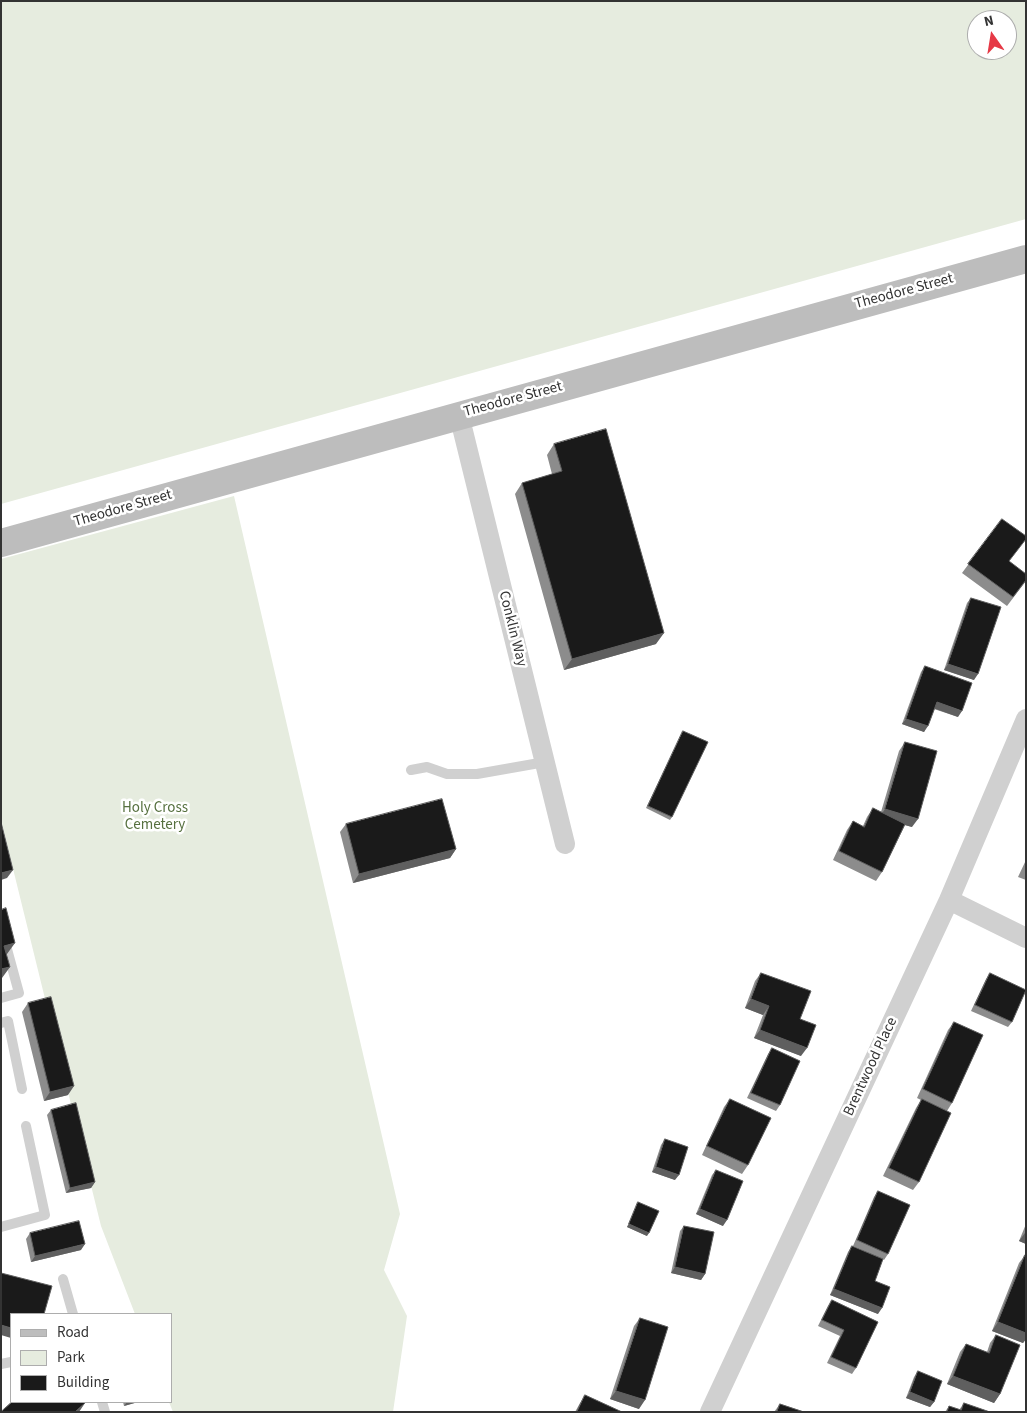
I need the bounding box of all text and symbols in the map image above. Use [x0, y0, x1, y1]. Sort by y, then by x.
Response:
north arrow [967, 10, 1017, 60]
text: N [982, 11, 996, 32]
street label: Theodore Street [853, 270, 955, 314]
street label: Theodore Street [462, 378, 564, 422]
street label: Theodore Street [72, 486, 174, 532]
street label: Conklin Way [494, 589, 530, 669]
park label: Holy Cross Cemetery [122, 800, 188, 835]
street label: Brentwood Place [840, 1015, 902, 1119]
legend [10, 1313, 172, 1403]
text: Road [57, 1322, 89, 1343]
text: Park [57, 1347, 85, 1368]
text: Building [57, 1372, 109, 1393]

